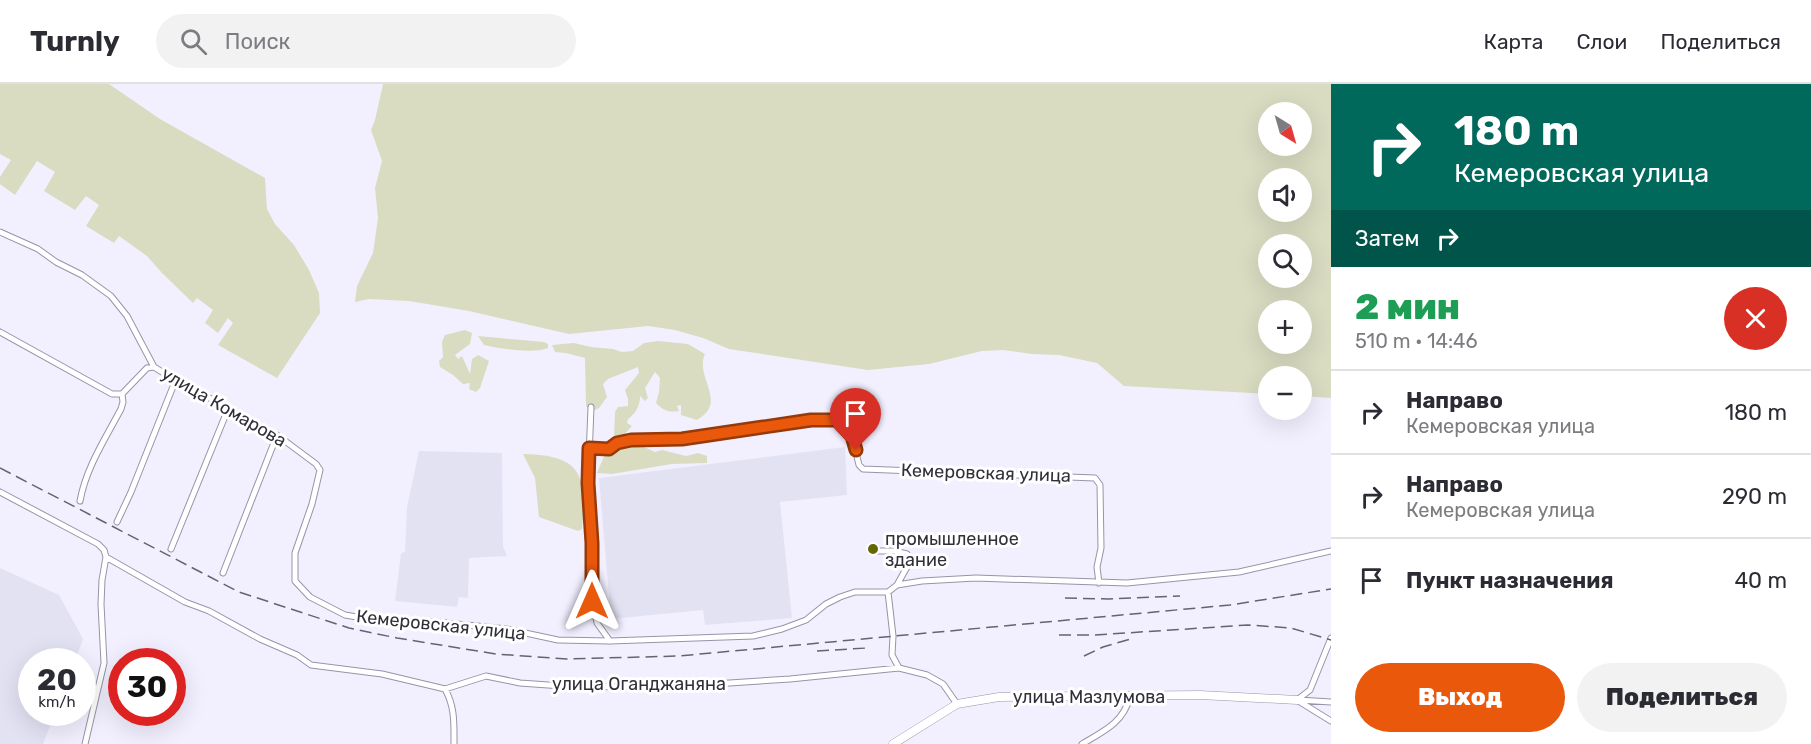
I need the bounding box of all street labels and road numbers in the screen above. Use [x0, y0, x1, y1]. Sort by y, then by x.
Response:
street label: улица Комарова [158, 362, 290, 452]
street label: Кемеровская улица [901, 459, 1071, 487]
street label: Кемеровская улица [355, 605, 527, 645]
street label: улица Оганджаняна [552, 673, 726, 695]
street label: улица Мазлумова [1013, 686, 1165, 708]

